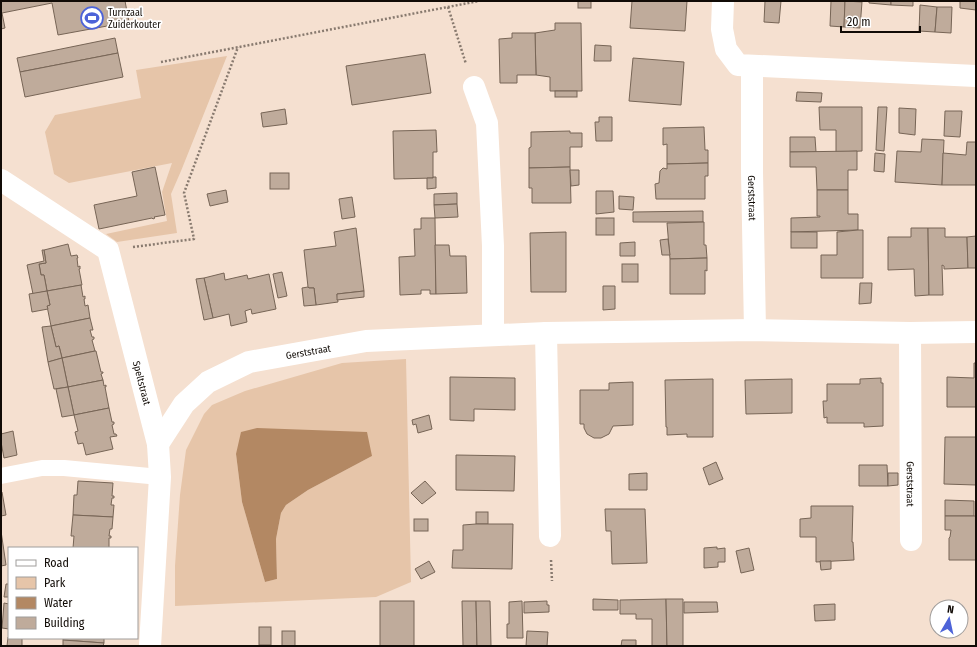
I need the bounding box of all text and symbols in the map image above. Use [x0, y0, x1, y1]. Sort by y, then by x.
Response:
sports icon: Turnzaal Zuiderkouter [79, 5, 105, 31]
place label: Turnzaal Zuiderkouter [108, 7, 161, 31]
scale bar [841, 8, 920, 34]
text: 20 m [847, 15, 871, 29]
street label: Gerststraat [745, 175, 758, 222]
street label: Gerststraat [285, 342, 332, 362]
street label: Speltstraat [130, 360, 153, 407]
street label: Gerststraat [904, 461, 916, 507]
legend [8, 547, 138, 639]
text: Road [44, 556, 69, 570]
text: Park [44, 576, 66, 590]
text: Water [44, 596, 73, 610]
north arrow [929, 599, 969, 639]
text: N [946, 603, 955, 617]
text: Building [44, 616, 85, 630]

